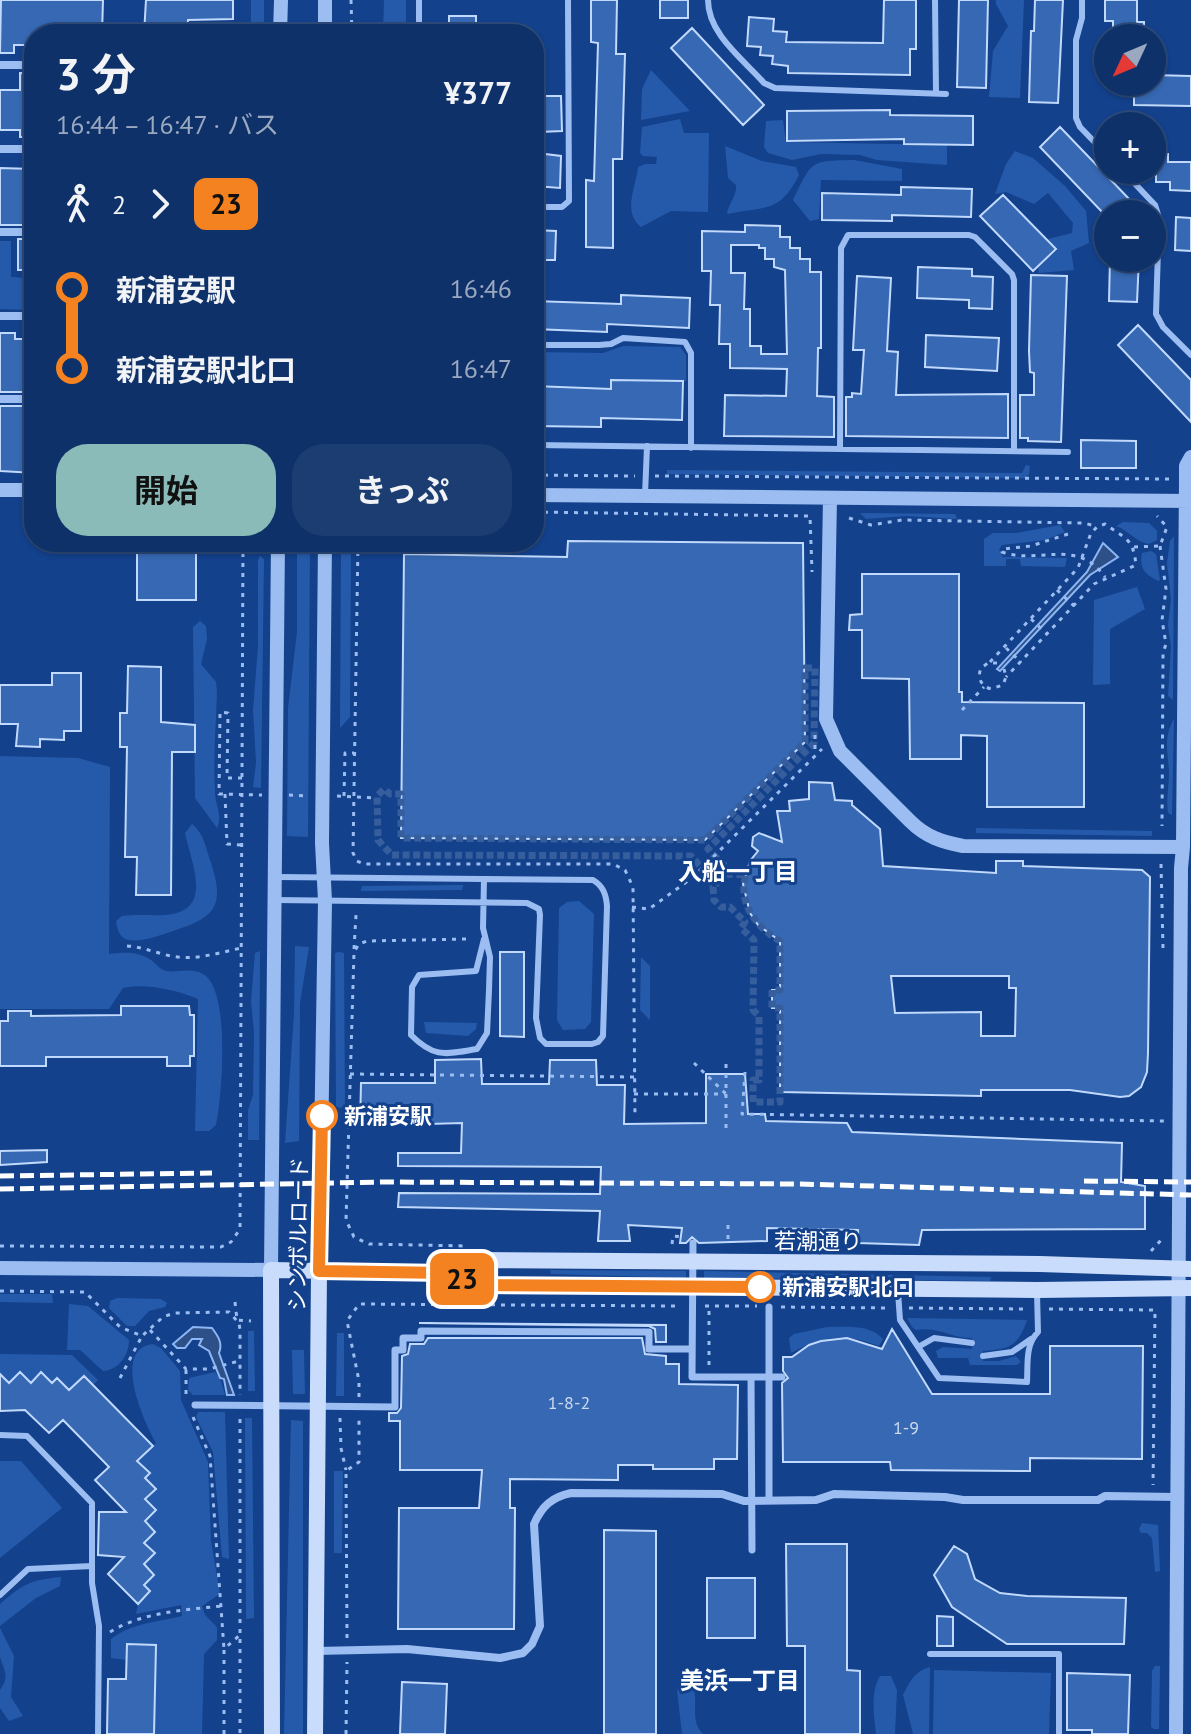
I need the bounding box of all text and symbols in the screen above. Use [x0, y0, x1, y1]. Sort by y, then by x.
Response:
north arrow [1094, 24, 1166, 96]
map controls [1094, 24, 1166, 272]
text: 3 分 [56, 45, 136, 102]
text: ¥377 [444, 73, 512, 112]
text: 16:44 – 16:47 · バス [56, 108, 279, 141]
button: + [1094, 112, 1166, 184]
icon: walk [56, 182, 100, 226]
icon: forward [138, 182, 182, 226]
text: 23 [210, 185, 242, 222]
text: 2 [112, 188, 126, 221]
button: − [1094, 200, 1166, 272]
text: 新浦安駅 [116, 270, 236, 309]
text: 16:46 [450, 272, 512, 305]
text: 新浦安駅北口 [116, 350, 296, 389]
text: 16:47 [450, 352, 512, 385]
button: 開始 [56, 444, 276, 536]
button: きっぷ [292, 444, 512, 536]
district label: 入船一丁目 [678, 856, 798, 887]
marker: 新浦安駅 [307, 1101, 337, 1131]
place label: 新浦安駅 [344, 1102, 432, 1130]
street label: シンボルロード [283, 1157, 313, 1311]
street label: 若潮通り [774, 1227, 862, 1255]
line badge: 23 [426, 1253, 498, 1305]
text: 23 [446, 1260, 478, 1297]
marker: 新浦安駅北口 [745, 1272, 775, 1302]
place label: 新浦安駅北口 [782, 1273, 914, 1301]
house number: 1-8-2 [548, 1391, 590, 1414]
house number: 1-9 [893, 1416, 919, 1439]
district label: 美浜一丁目 [680, 1665, 800, 1696]

